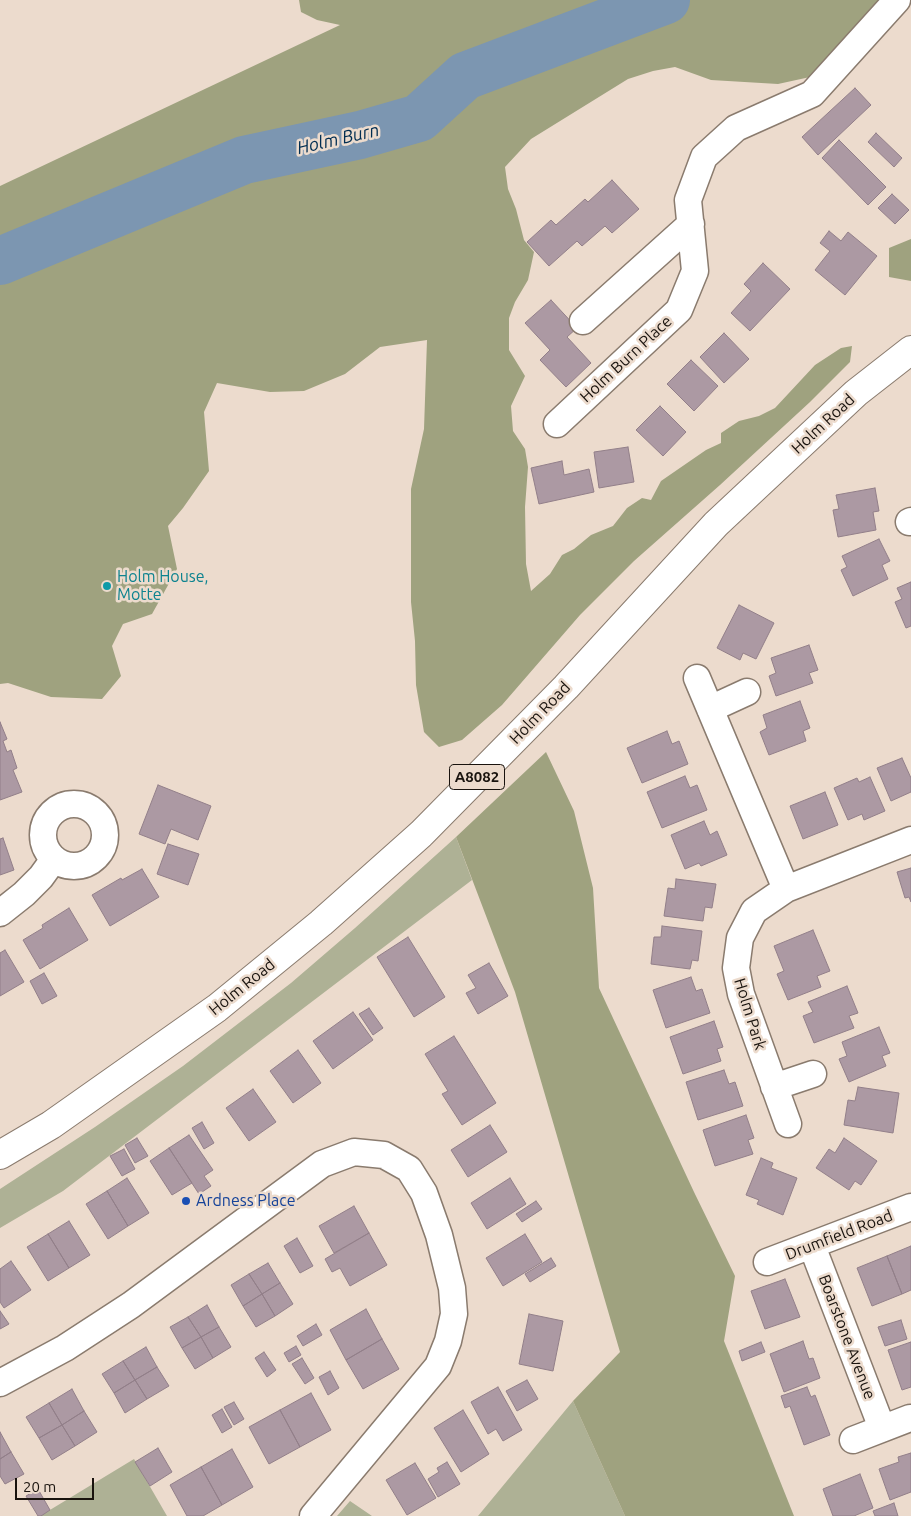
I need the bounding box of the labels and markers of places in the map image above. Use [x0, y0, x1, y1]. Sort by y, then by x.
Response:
place label: Holm House, Motte [117, 567, 209, 605]
marker: Holm House, Motte [101, 580, 113, 592]
place label: Ardness Place [196, 1191, 296, 1211]
marker: Ardness Place [180, 1195, 192, 1207]

